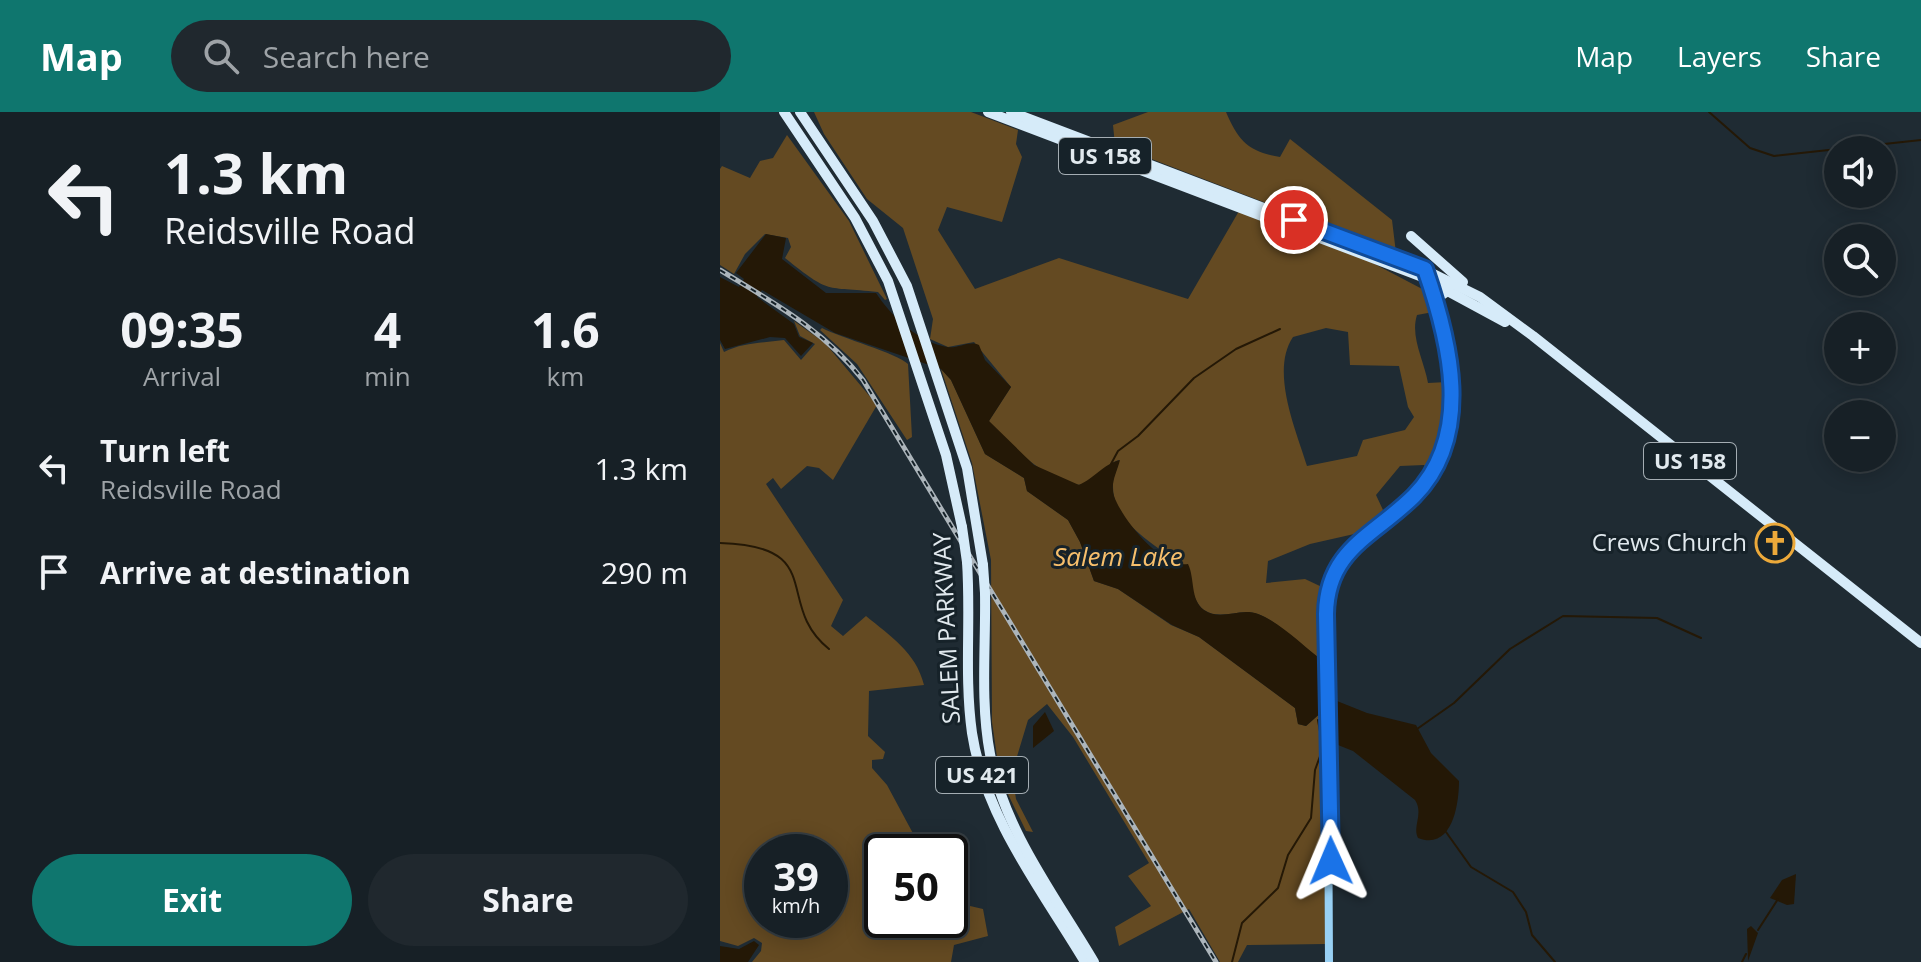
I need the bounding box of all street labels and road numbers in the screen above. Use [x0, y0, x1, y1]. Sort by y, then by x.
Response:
road number: US 158 [1059, 138, 1151, 174]
road number: US 158 [1644, 443, 1736, 479]
street label: SALEM PARKWAY [924, 531, 967, 725]
road number: US 421 [936, 757, 1028, 793]

